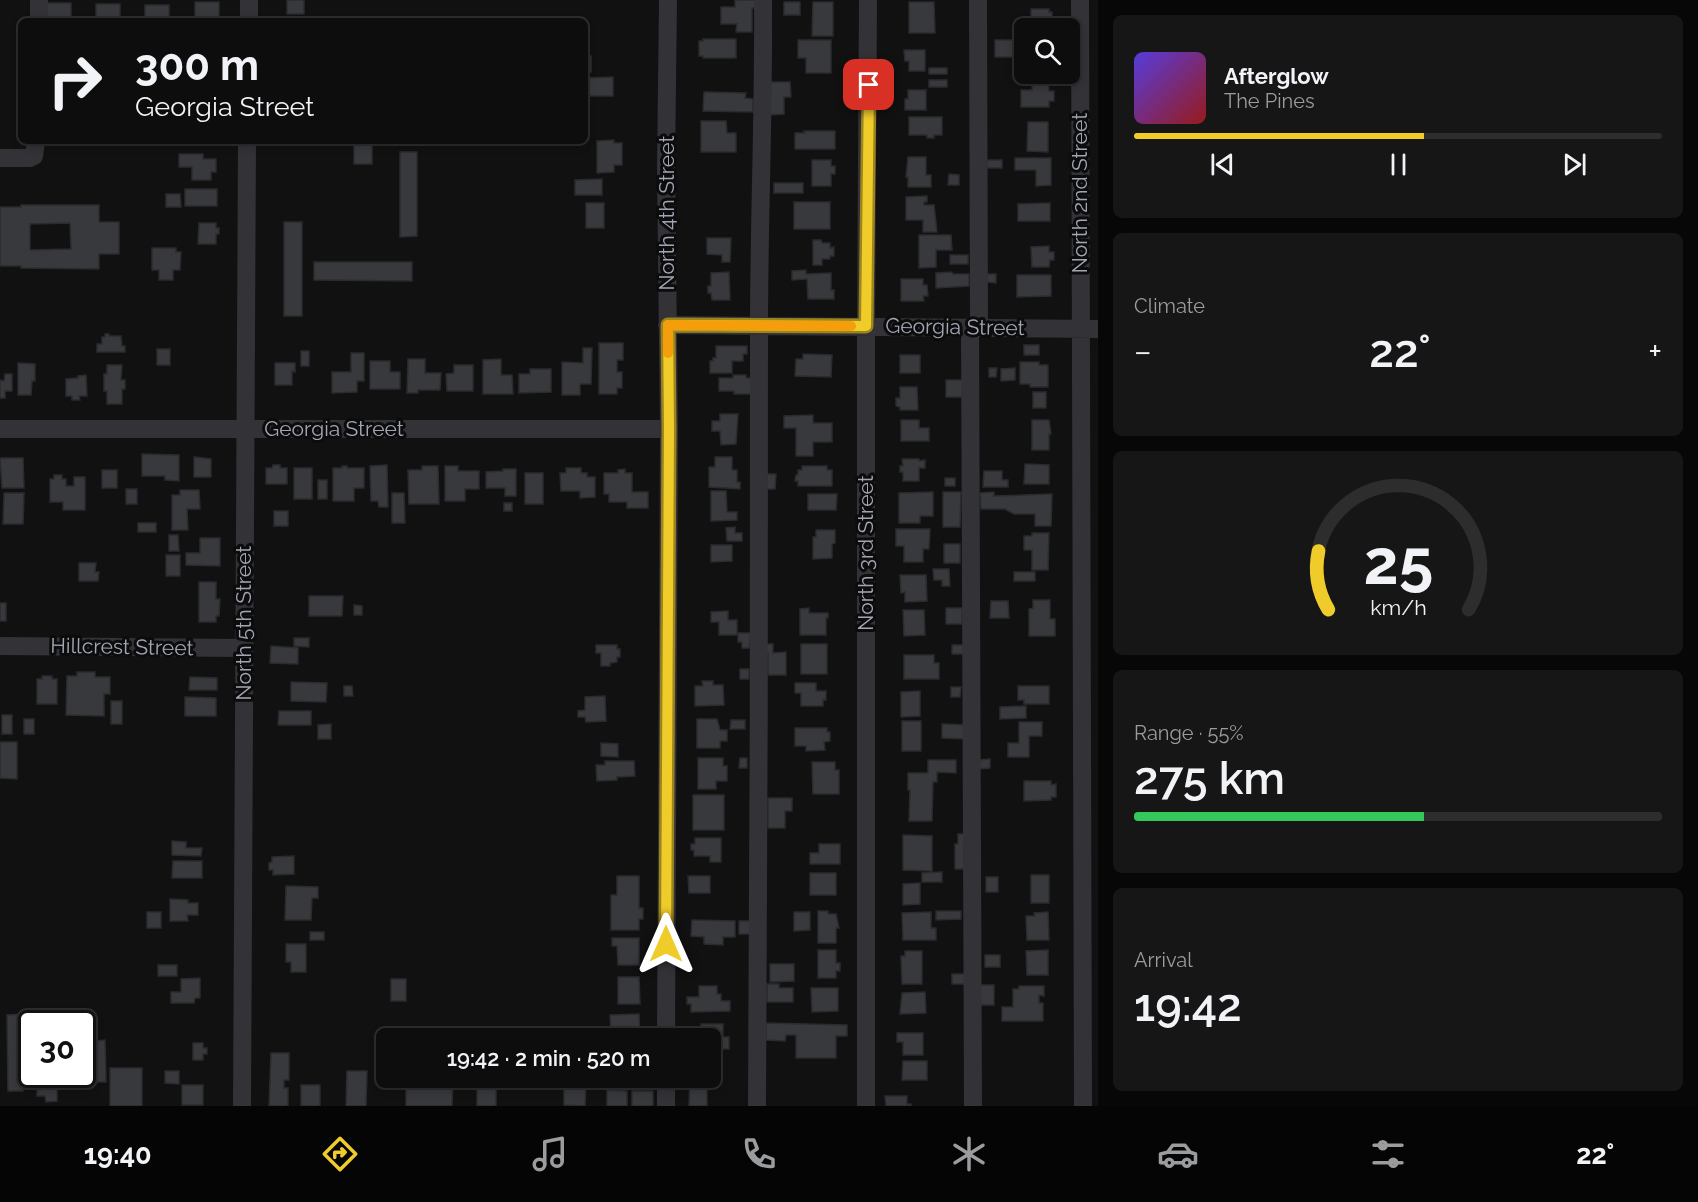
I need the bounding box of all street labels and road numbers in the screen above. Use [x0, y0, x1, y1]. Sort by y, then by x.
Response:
street label: North 2nd Street [1067, 113, 1092, 273]
street label: North 4th Street [654, 136, 679, 290]
street label: Georgia Street [885, 313, 1025, 340]
street label: Georgia Street [264, 416, 404, 441]
street label: North 3rd Street [853, 475, 878, 631]
street label: North 5th Street [231, 546, 256, 700]
street label: Hillcrest Street [50, 633, 194, 660]

